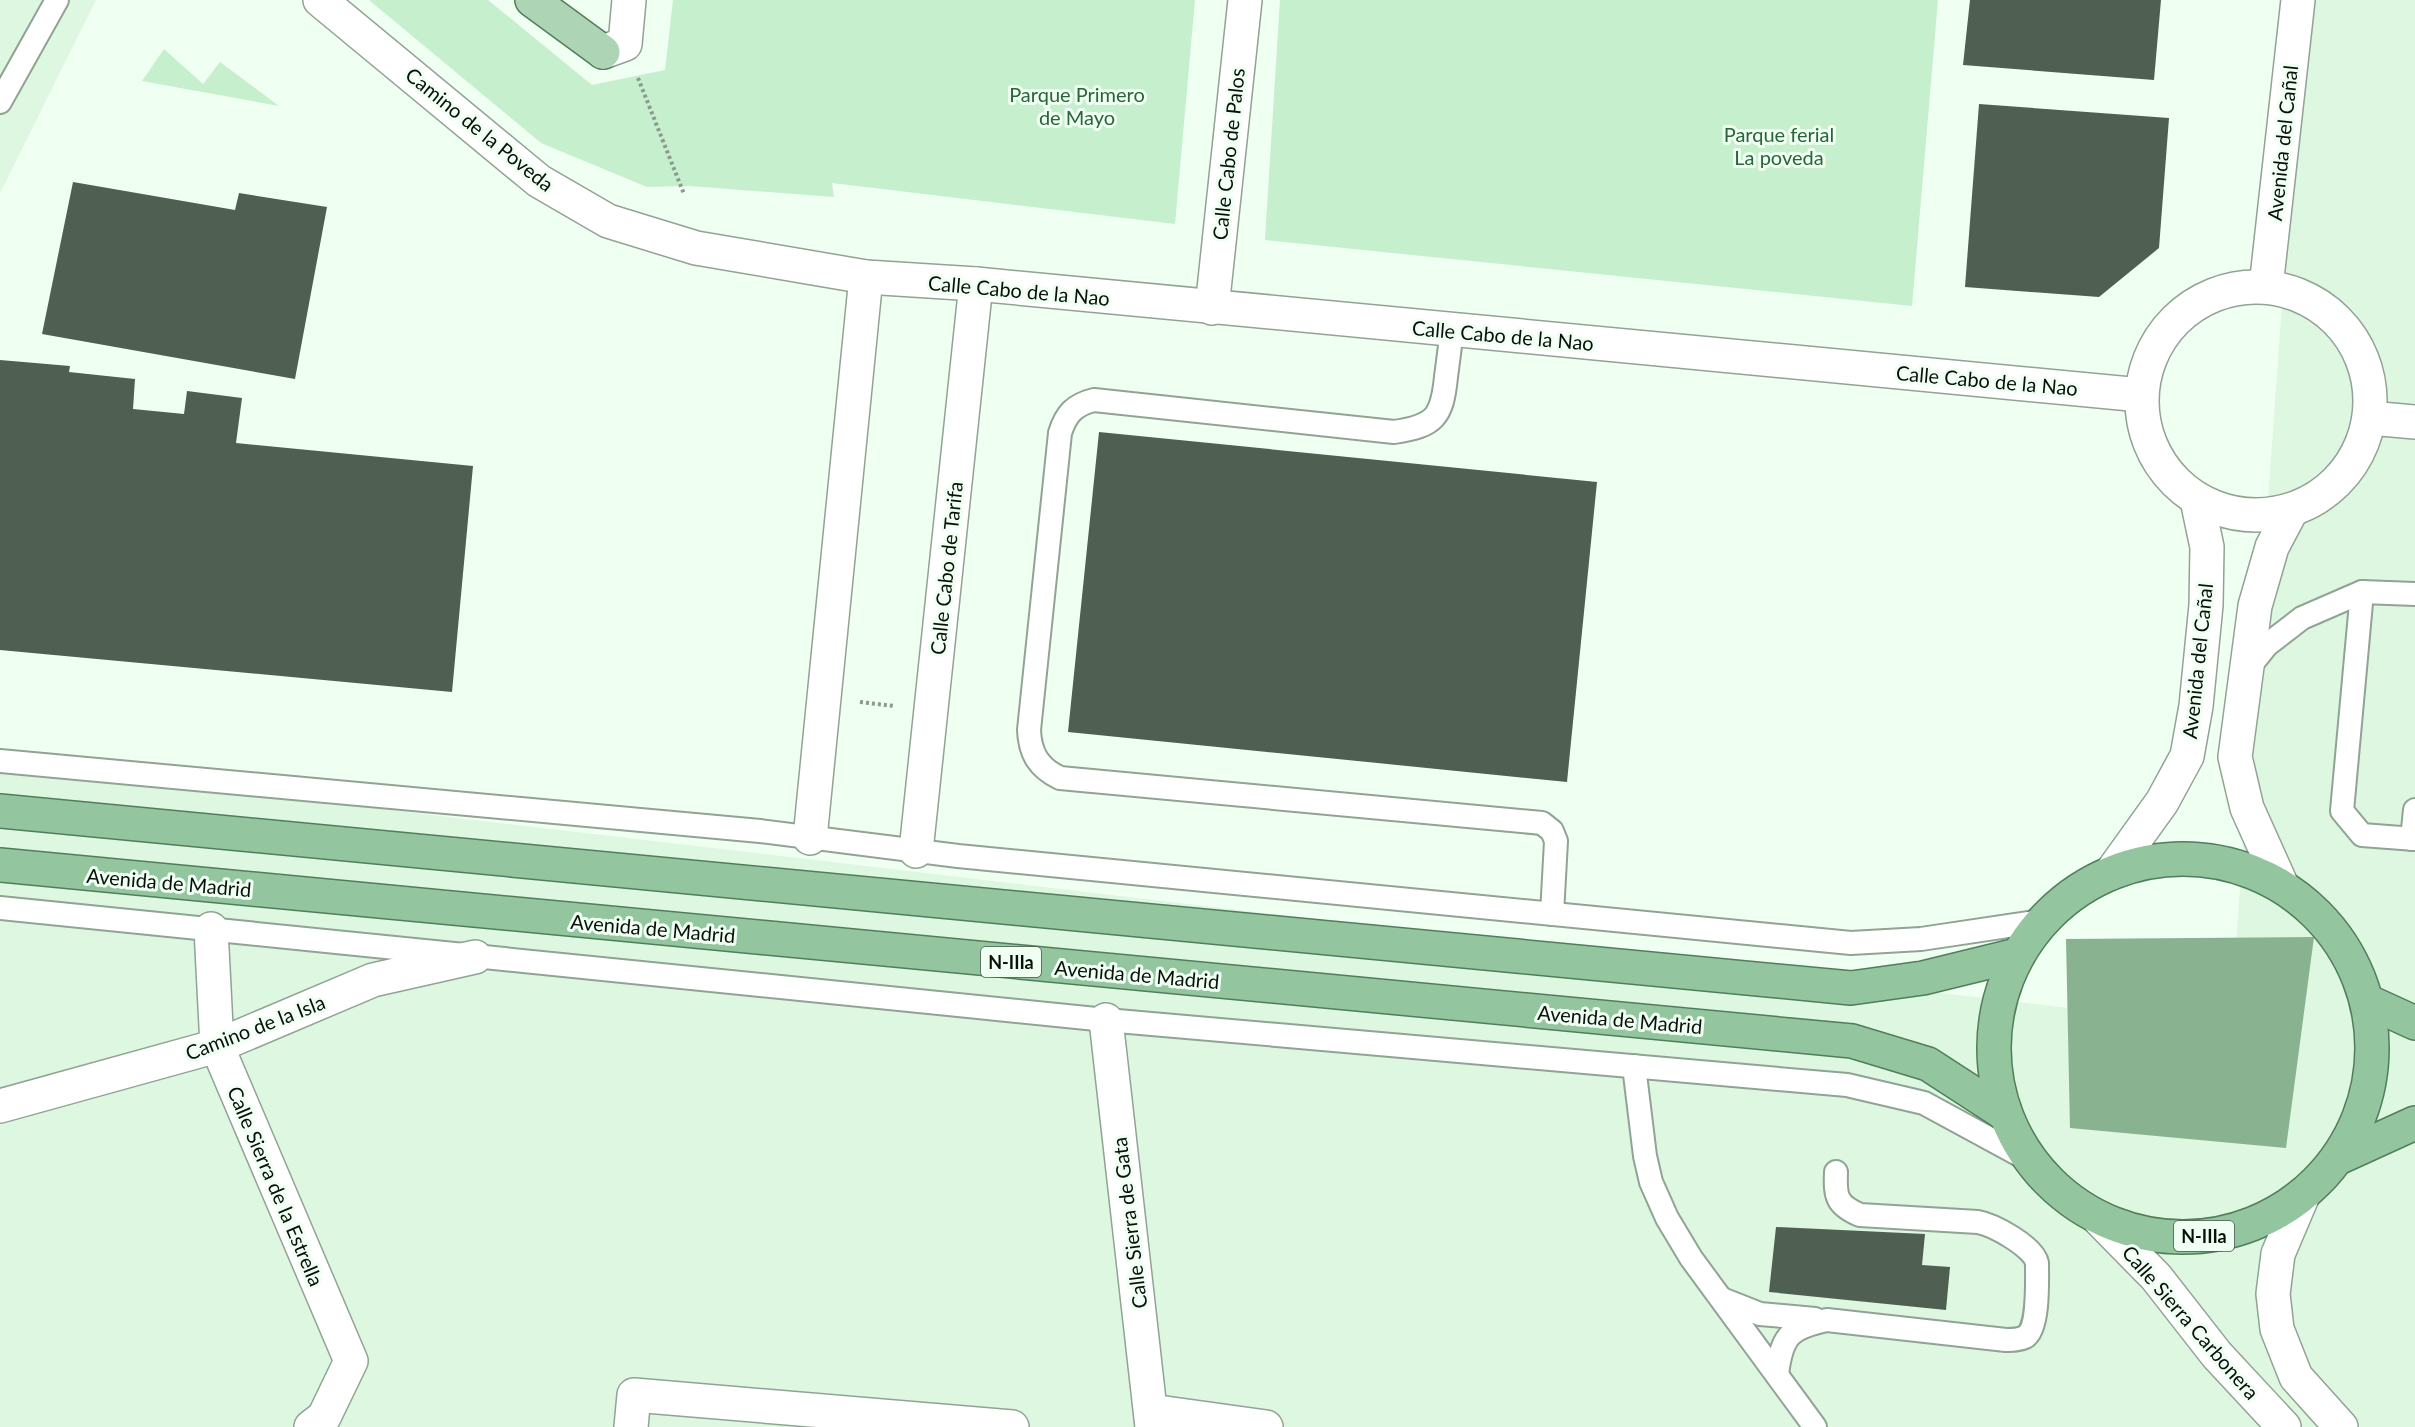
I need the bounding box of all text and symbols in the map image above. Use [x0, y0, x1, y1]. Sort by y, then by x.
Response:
street label: Camino de la Poveda [401, 62, 559, 196]
street label: Avenida del Cañal [2262, 64, 2302, 222]
street label: Calle Cabo de Palos [1207, 67, 1249, 241]
park label: Parque Primero de Mayo [1009, 82, 1145, 129]
park label: Parque ferial La poveda [1724, 122, 1834, 169]
street label: Calle Cabo de la Nao [927, 270, 1111, 310]
street label: Calle Cabo de la Nao [1411, 315, 1595, 355]
street label: Calle Cabo de la Nao [1895, 360, 2079, 400]
street label: Calle Cabo de Tarifa [925, 480, 967, 656]
street label: Avenida del Cañal [2177, 582, 2217, 740]
street label: Avenida de Madrid [86, 863, 252, 901]
street label: Avenida de Madrid [570, 909, 736, 947]
road number: N-IIIa [981, 947, 1041, 977]
street label: Avenida de Madrid [1054, 955, 1220, 993]
street label: Camino de la Isla [182, 989, 328, 1065]
street label: Avenida de Madrid [1537, 1000, 1703, 1038]
street label: Calle Sierra de la Estrella [223, 1082, 329, 1290]
street label: Calle Sierra de Gata [1107, 1136, 1151, 1310]
road number: N-IIIa [2174, 1221, 2234, 1251]
street label: Calle Sierra Carbonera [2118, 1240, 2264, 1404]

